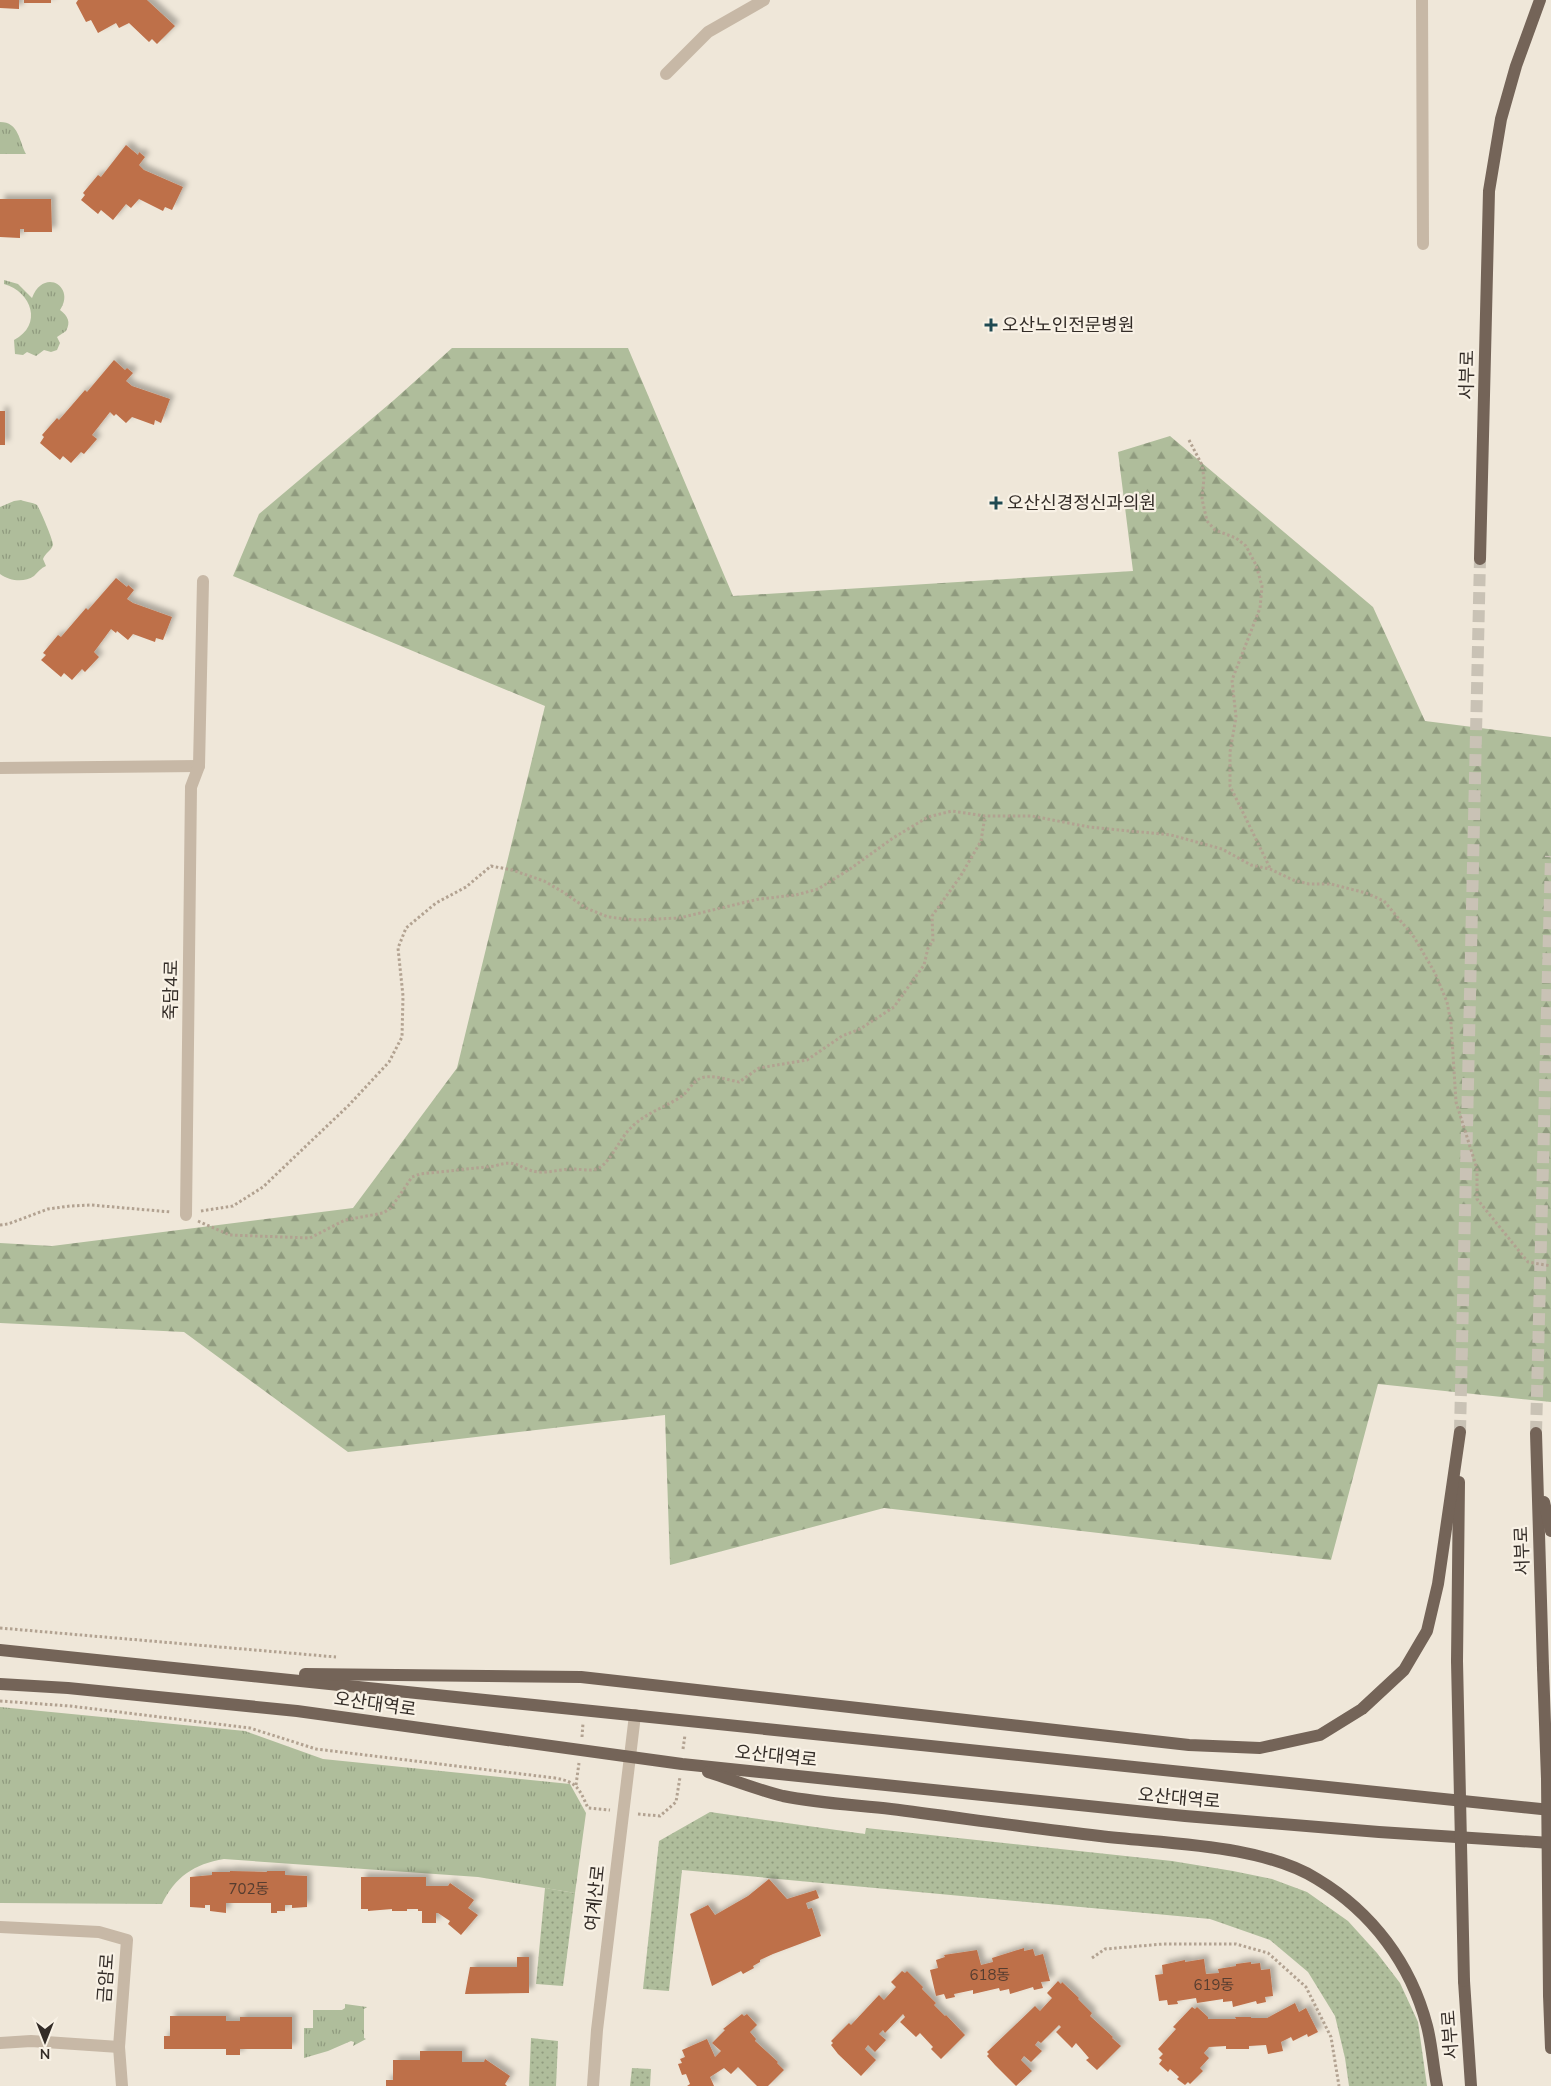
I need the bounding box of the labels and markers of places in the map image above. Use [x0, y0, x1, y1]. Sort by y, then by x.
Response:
place label: 오산노인전문병원 [1002, 313, 1134, 337]
marker: 오산노인전문병원 [984, 318, 998, 332]
place label: 오산신경정신과의원 [1007, 491, 1156, 515]
marker: 오산신경정신과의원 [989, 496, 1003, 510]

